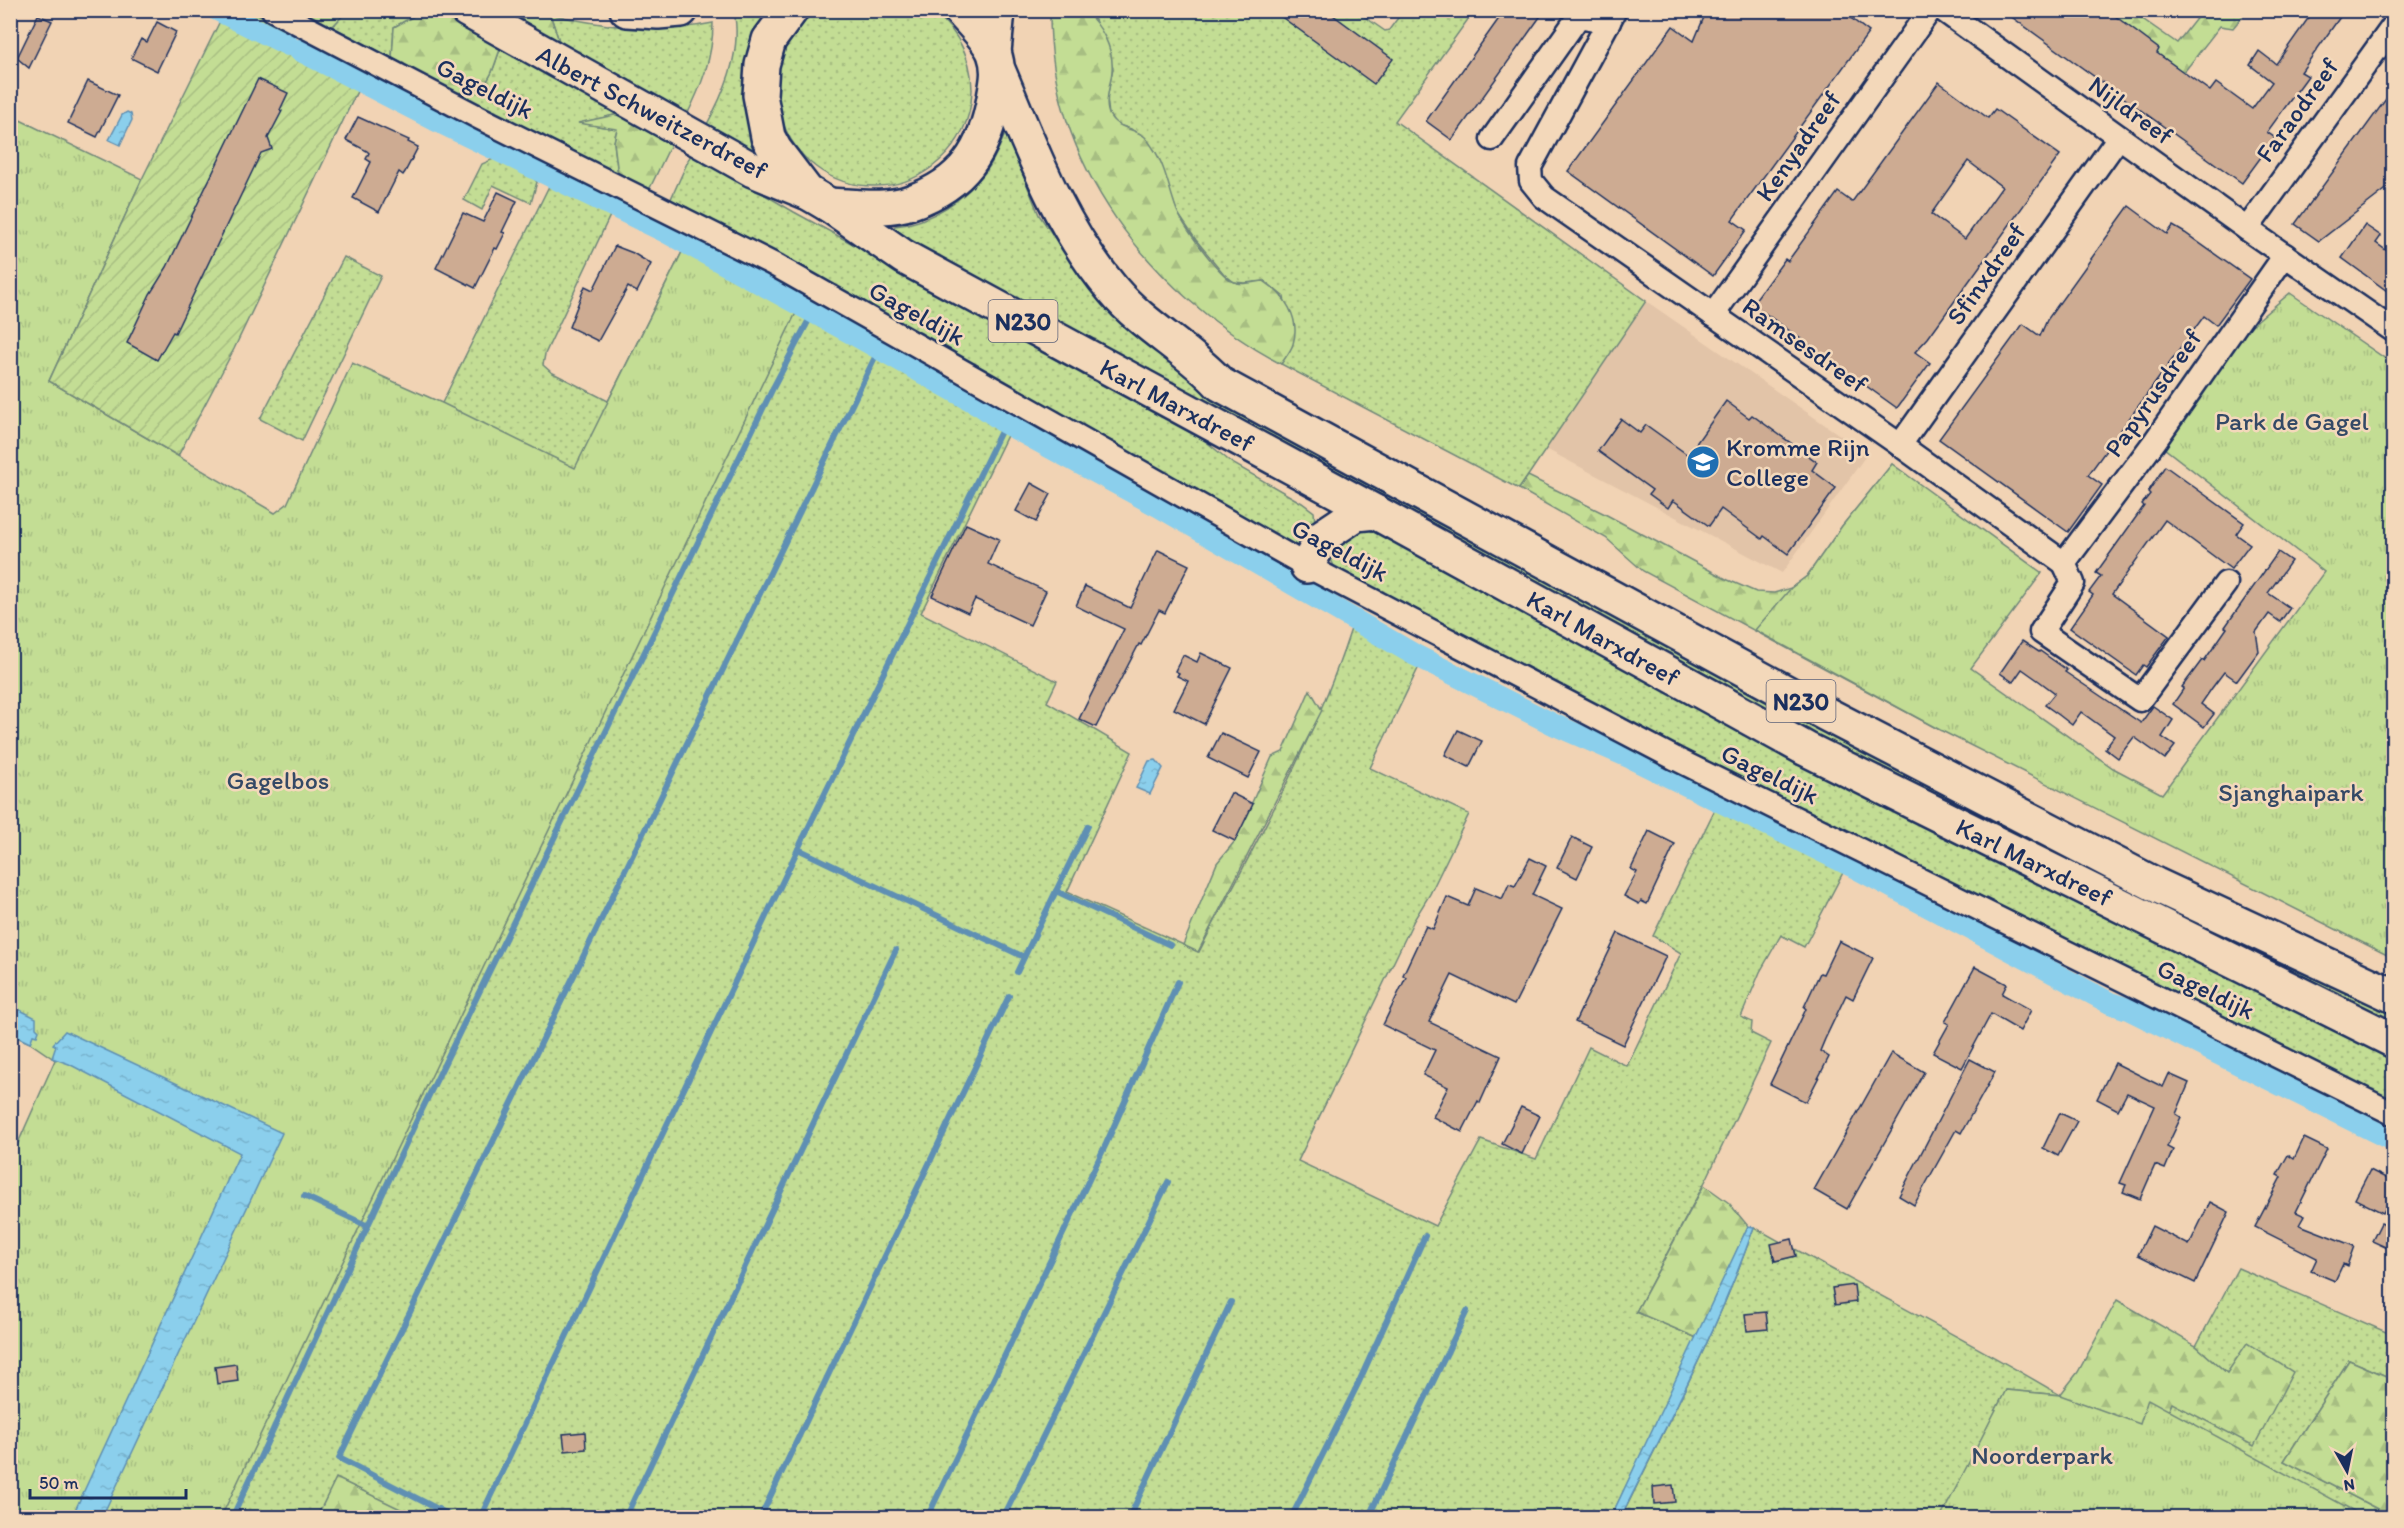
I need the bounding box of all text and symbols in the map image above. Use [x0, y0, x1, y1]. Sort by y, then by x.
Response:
street label: Albert Schweitzerdreef [531, 38, 773, 186]
street label: Gageldijk [431, 50, 539, 126]
street label: Faraodreef [2248, 51, 2346, 168]
street label: Nijldreef [2082, 69, 2180, 152]
street label: Kenyadreef [1748, 84, 1848, 208]
street label: Sfinxdreef [1939, 217, 2033, 331]
street label: Gageldijk [863, 274, 971, 352]
street label: Ramsesdreef [1736, 290, 1874, 400]
road number: N230 [988, 300, 1058, 342]
street label: Papyrusdreef [2097, 323, 2209, 463]
street label: Karl Marxdreef [1095, 351, 1260, 459]
park label: Park de Gagel [2215, 405, 2369, 437]
place label: Kromme Rijn College [1726, 431, 1870, 493]
school or university icon: Kromme Rijn College [1685, 444, 1721, 480]
street label: Gageldijk [1286, 511, 1394, 589]
street label: Karl Marxdreef [1521, 583, 1685, 693]
road number: N230 [1766, 680, 1836, 722]
street label: Gageldijk [1716, 737, 1824, 811]
park label: Gagelbos [227, 764, 329, 796]
park label: Sjanghaipark [2218, 776, 2364, 808]
street label: Karl Marxdreef [1951, 810, 2117, 914]
street label: Gageldijk [2152, 952, 2260, 1026]
park label: Noorderpark [1971, 1439, 2113, 1471]
north arrow [2317, 1441, 2377, 1501]
scale bar [30, 1462, 186, 1500]
text: 50 m [39, 1472, 79, 1494]
text: N [2342, 1475, 2356, 1496]

